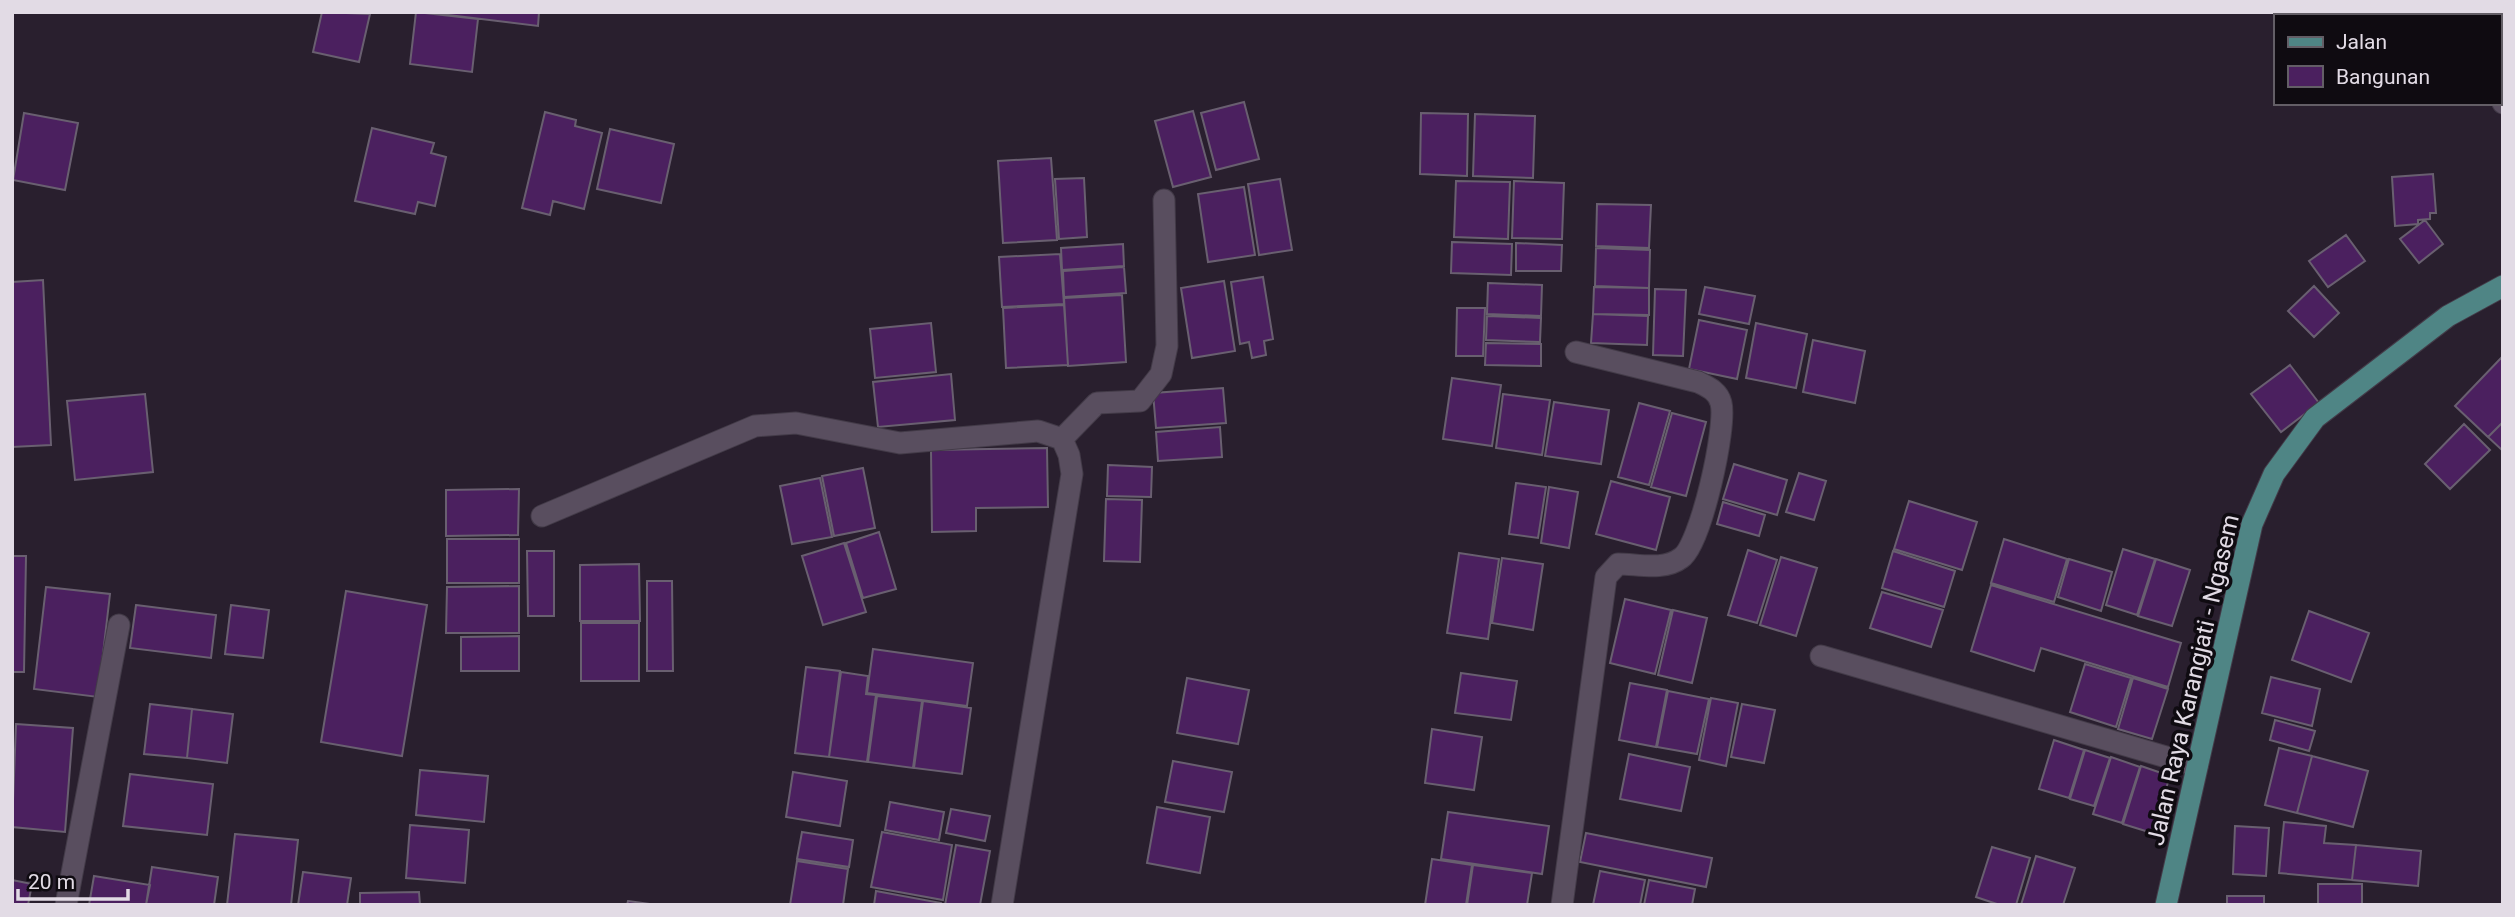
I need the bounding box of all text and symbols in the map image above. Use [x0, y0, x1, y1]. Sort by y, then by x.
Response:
legend [2274, 14, 2501, 105]
text: Jalan [2336, 30, 2387, 54]
text: Bangunan [2336, 65, 2430, 89]
street label: Jalan Raya Karangjati - Ngasem [2141, 512, 2245, 848]
scale bar [18, 858, 128, 902]
text: 20 m [28, 870, 75, 894]

